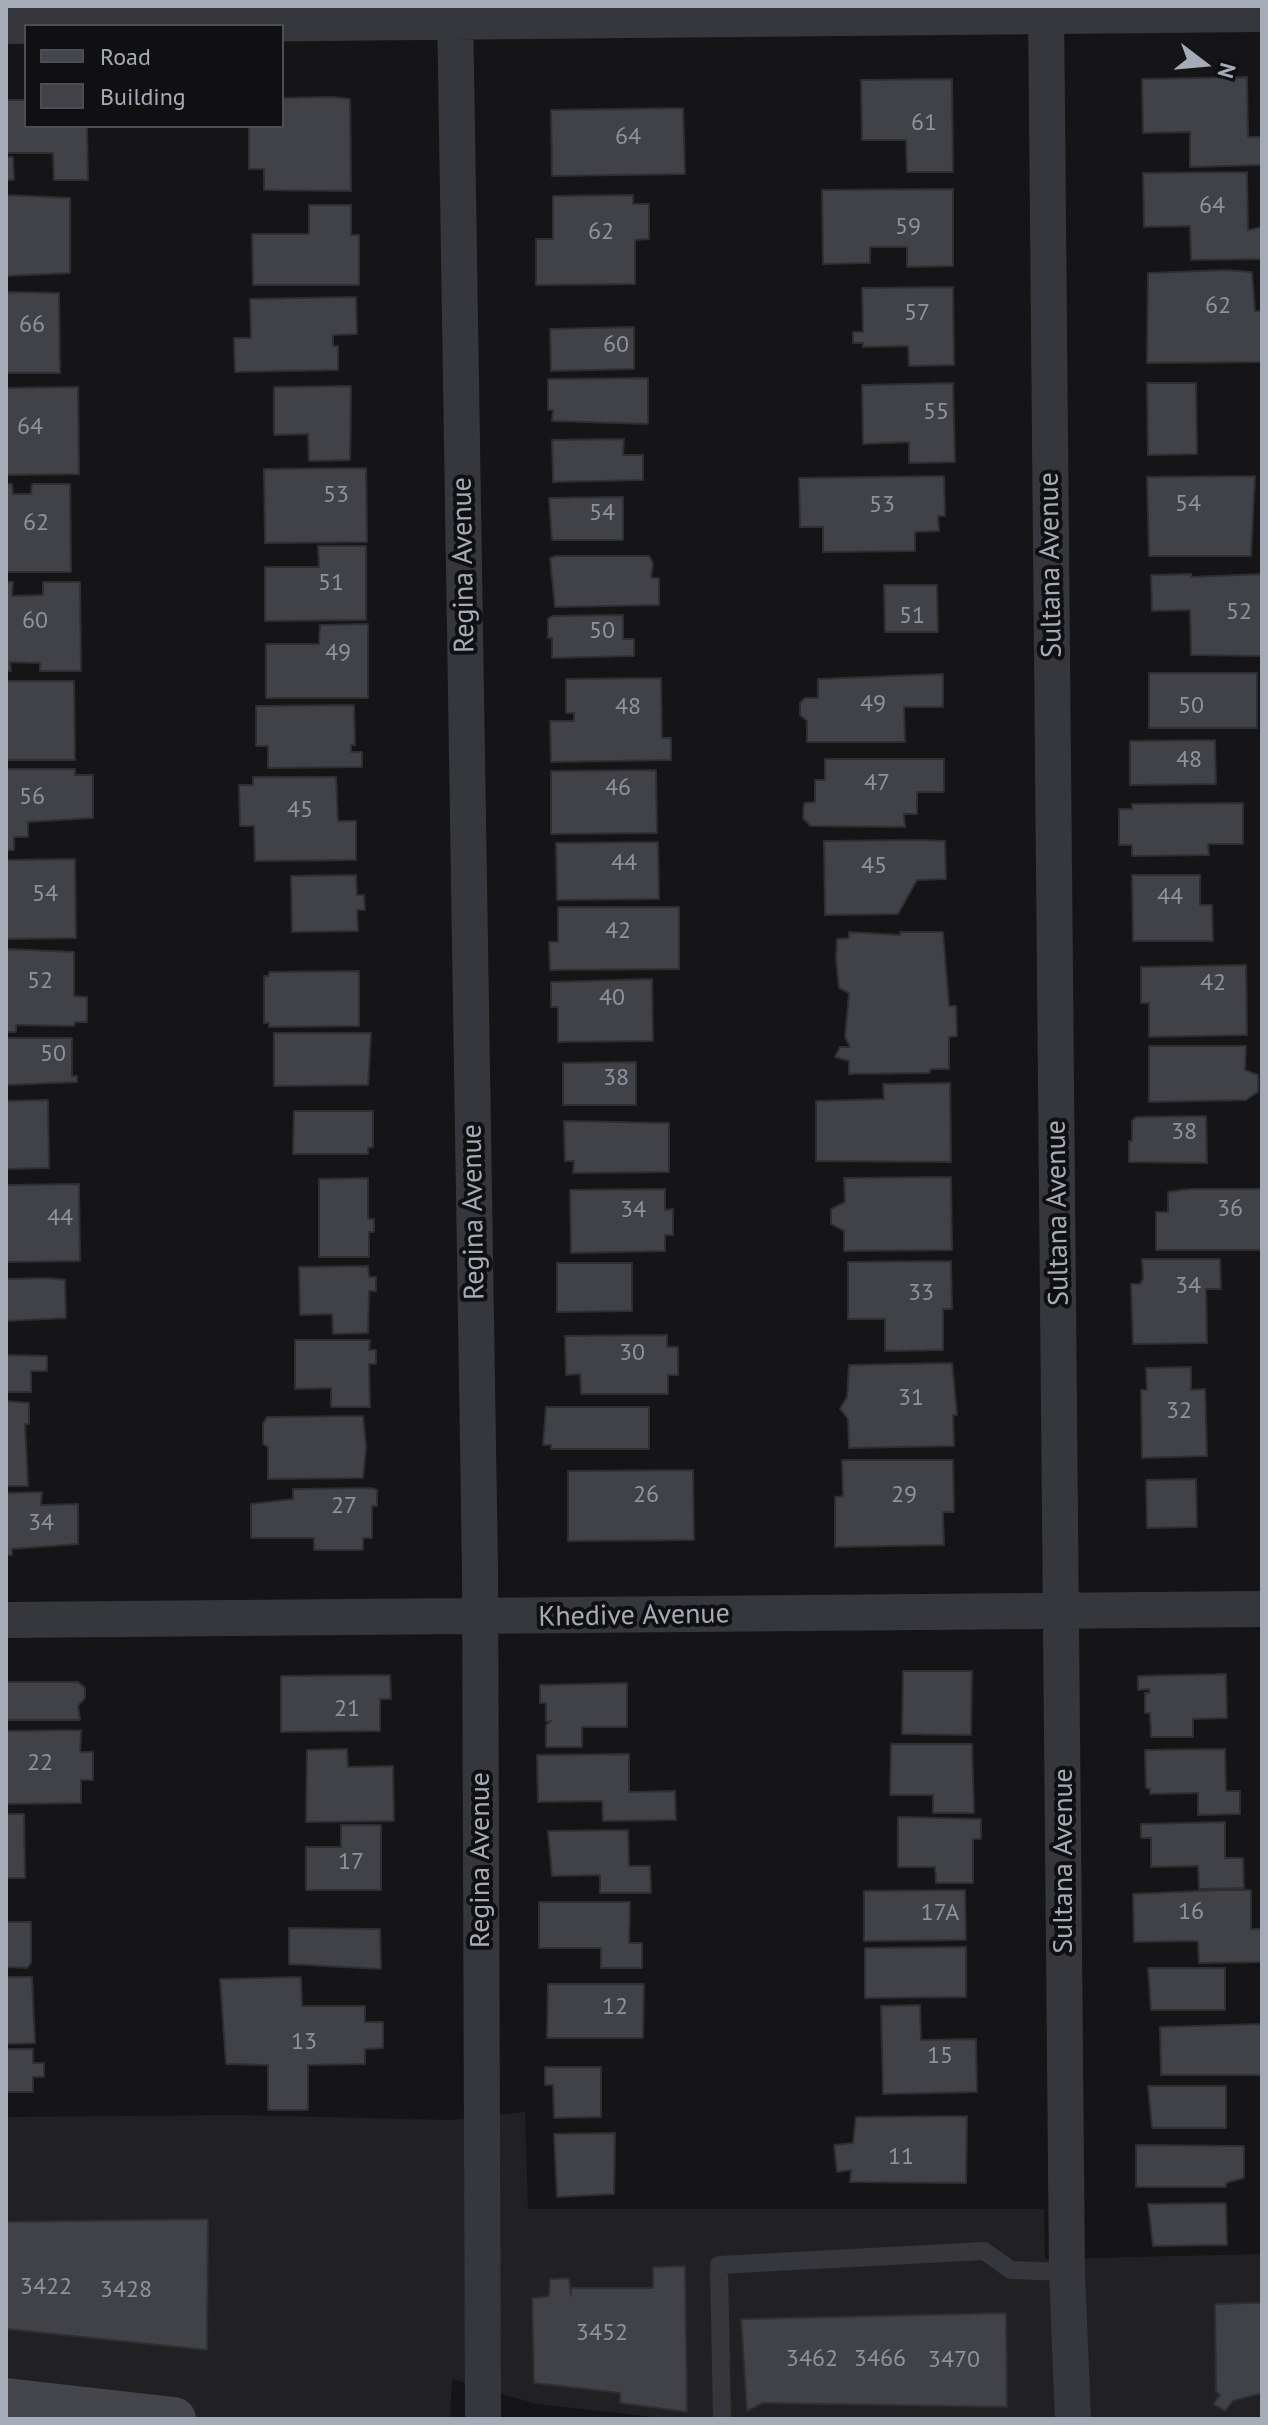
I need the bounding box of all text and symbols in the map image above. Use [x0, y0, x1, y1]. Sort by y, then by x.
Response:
legend [24, 24, 284, 128]
north arrow [1164, 24, 1244, 104]
text: Road [100, 41, 151, 72]
text: N [1212, 60, 1243, 81]
text: Building [100, 81, 186, 112]
house number: 61 [911, 109, 937, 137]
house number: 64 [615, 123, 641, 151]
house number: 64 [1199, 192, 1225, 220]
house number: 59 [895, 213, 921, 241]
house number: 62 [588, 218, 614, 246]
house number: 62 [1205, 292, 1231, 320]
house number: 57 [904, 299, 930, 327]
house number: 66 [19, 311, 45, 339]
house number: 60 [603, 331, 629, 359]
house number: 55 [923, 398, 949, 426]
house number: 64 [17, 413, 43, 441]
street label: Sultana Avenue [1033, 472, 1069, 658]
street label: Regina Avenue [446, 477, 482, 653]
house number: 53 [323, 481, 349, 509]
house number: 54 [1175, 490, 1201, 518]
house number: 53 [869, 491, 895, 519]
house number: 54 [589, 499, 615, 527]
house number: 62 [23, 509, 49, 537]
house number: 51 [318, 569, 344, 597]
house number: 52 [1226, 598, 1252, 626]
house number: 51 [899, 602, 925, 630]
house number: 60 [22, 607, 48, 635]
house number: 50 [589, 617, 615, 645]
house number: 49 [325, 639, 351, 667]
house number: 49 [860, 690, 886, 718]
house number: 50 [1178, 692, 1204, 720]
house number: 48 [615, 693, 641, 721]
house number: 48 [1176, 746, 1202, 774]
house number: 47 [864, 769, 890, 797]
house number: 46 [605, 774, 631, 802]
house number: 56 [19, 783, 45, 811]
house number: 45 [287, 796, 313, 824]
house number: 44 [611, 849, 637, 877]
house number: 45 [861, 852, 887, 880]
house number: 54 [32, 880, 58, 908]
house number: 44 [1157, 883, 1183, 911]
house number: 42 [605, 917, 631, 945]
house number: 52 [27, 967, 53, 995]
house number: 42 [1200, 969, 1226, 997]
house number: 40 [599, 984, 625, 1012]
house number: 50 [40, 1040, 66, 1068]
house number: 38 [603, 1064, 629, 1092]
house number: 38 [1171, 1118, 1197, 1146]
street label: Sultana Avenue [1040, 1120, 1076, 1306]
street label: Regina Avenue [456, 1124, 492, 1300]
house number: 36 [1217, 1195, 1243, 1223]
house number: 34 [620, 1196, 646, 1224]
house number: 44 [47, 1204, 73, 1232]
house number: 34 [1175, 1272, 1201, 1300]
house number: 33 [908, 1279, 934, 1307]
house number: 30 [619, 1339, 645, 1367]
house number: 31 [898, 1384, 924, 1412]
house number: 32 [1166, 1397, 1192, 1425]
house number: 26 [633, 1481, 659, 1509]
house number: 29 [891, 1481, 917, 1509]
house number: 27 [331, 1492, 357, 1520]
house number: 34 [28, 1509, 54, 1537]
street label: Khedive Avenue [538, 1598, 730, 1634]
house number: 21 [334, 1695, 360, 1723]
house number: 22 [27, 1749, 53, 1777]
street label: Sultana Avenue [1047, 1768, 1081, 1954]
street label: Regina Avenue [464, 1772, 498, 1948]
house number: 17 [338, 1848, 364, 1876]
house number: 16 [1178, 1898, 1204, 1926]
house number: 17A [921, 1899, 959, 1927]
house number: 12 [602, 1993, 628, 2021]
house number: 13 [291, 2028, 317, 2056]
house number: 15 [927, 2042, 953, 2070]
house number: 11 [888, 2143, 914, 2171]
house number: 3422 [20, 2273, 72, 2301]
house number: 3428 [100, 2276, 152, 2304]
house number: 3452 [576, 2319, 628, 2347]
house number: 3462 [786, 2345, 838, 2373]
house number: 3466 [854, 2345, 906, 2373]
house number: 3470 [928, 2346, 980, 2374]

